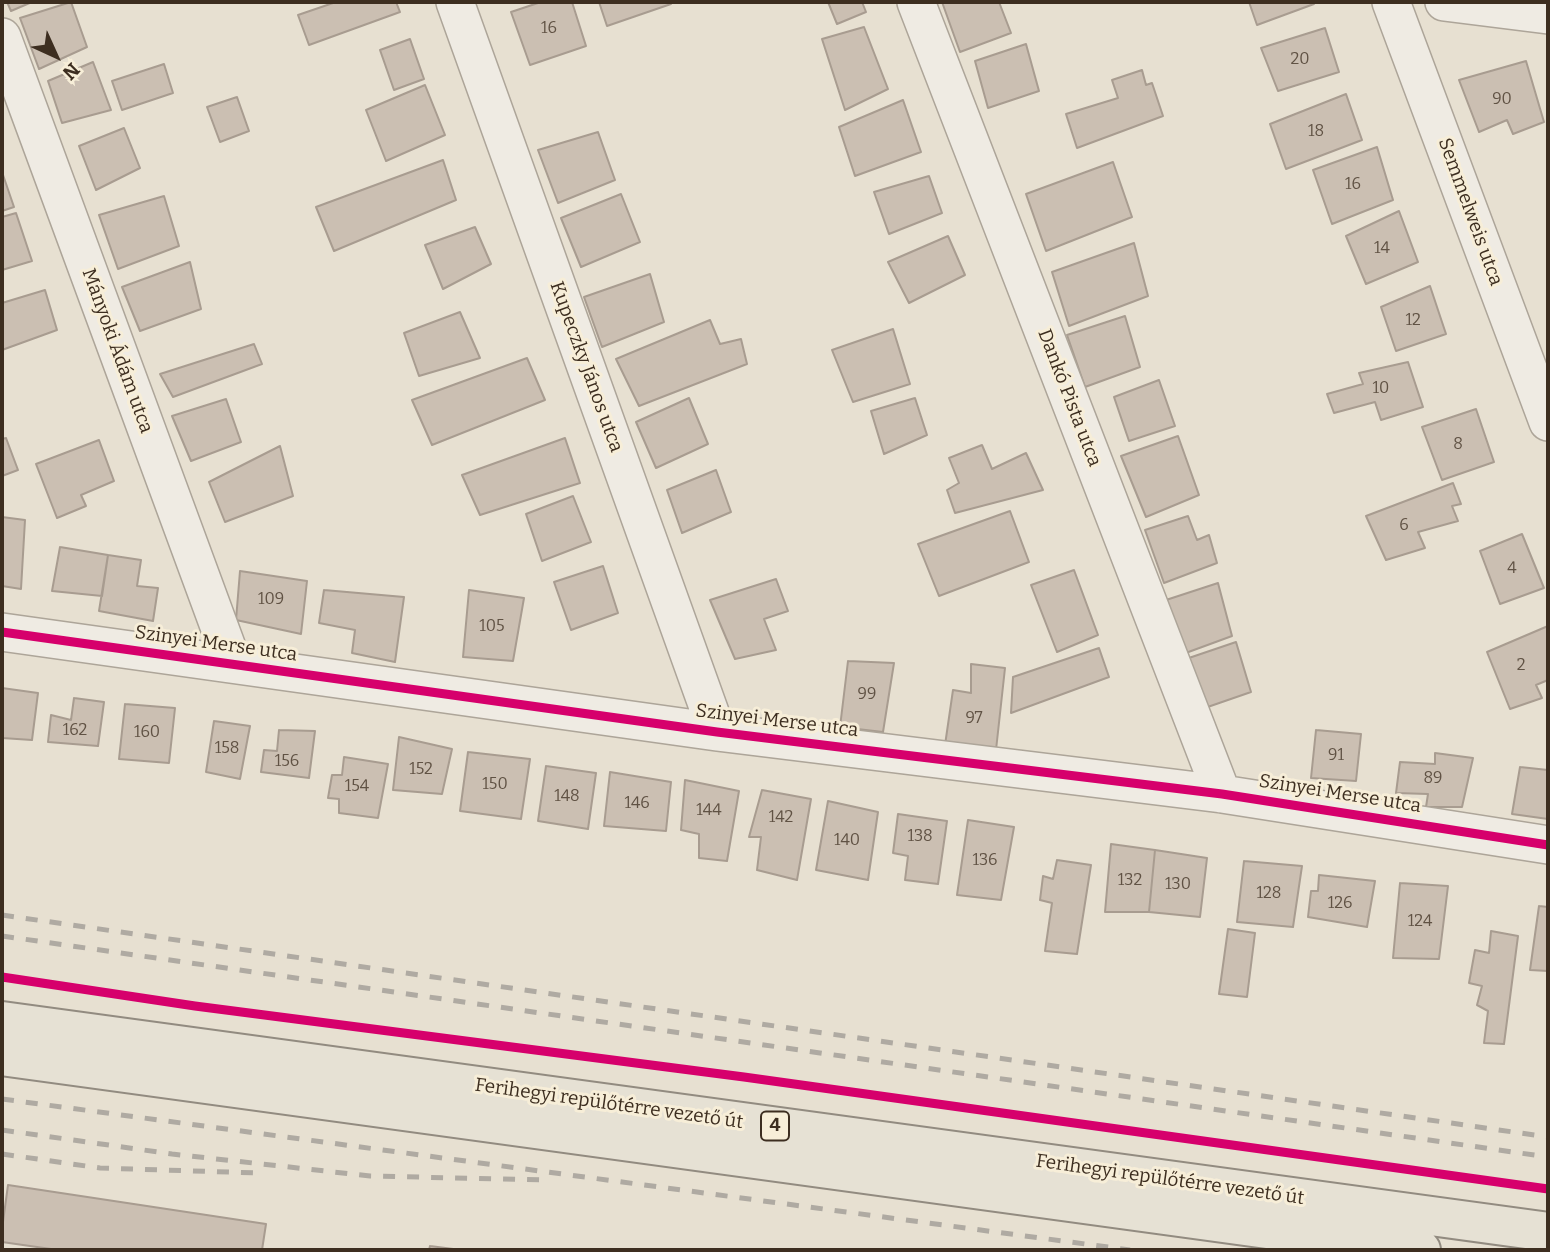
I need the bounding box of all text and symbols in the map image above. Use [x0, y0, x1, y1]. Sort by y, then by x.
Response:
house number: 16 [541, 19, 557, 39]
north arrow [21, 21, 91, 91]
house number: 20 [1291, 50, 1309, 70]
text: N [58, 58, 85, 85]
house number: 90 [1492, 90, 1512, 110]
house number: 18 [1308, 122, 1324, 142]
street label: Semmelweis utca [1433, 135, 1507, 289]
house number: 16 [1345, 175, 1361, 195]
house number: 14 [1374, 239, 1390, 259]
street label: Mányoki Ádám utca [77, 266, 157, 436]
street label: Kupeczky János utca [545, 279, 627, 455]
house number: 12 [1405, 311, 1421, 331]
street label: Dankó Pista utca [1032, 326, 1106, 470]
house number: 10 [1373, 379, 1389, 399]
house number: 8 [1453, 435, 1463, 455]
house number: 6 [1399, 516, 1409, 536]
house number: 4 [1507, 559, 1517, 579]
house number: 109 [258, 590, 284, 610]
house number: 105 [479, 617, 505, 637]
street label: Szinyei Merse utca [133, 621, 299, 667]
house number: 2 [1517, 656, 1525, 676]
house number: 99 [858, 685, 876, 705]
street label: Szinyei Merse utca [694, 700, 860, 742]
house number: 97 [965, 709, 983, 729]
house number: 162 [63, 721, 87, 741]
house number: 160 [134, 723, 160, 743]
house number: 158 [215, 739, 239, 759]
house number: 91 [1328, 746, 1344, 766]
house number: 156 [275, 752, 299, 772]
house number: 152 [409, 760, 433, 780]
house number: 89 [1424, 769, 1442, 789]
street label: Szinyei Merse utca [1257, 770, 1423, 818]
house number: 150 [482, 775, 508, 795]
house number: 154 [345, 777, 369, 797]
house number: 148 [554, 787, 580, 807]
house number: 146 [624, 794, 650, 814]
house number: 144 [696, 801, 722, 821]
house number: 142 [769, 808, 793, 828]
house number: 138 [907, 827, 933, 847]
house number: 140 [834, 831, 860, 851]
house number: 136 [972, 851, 998, 871]
house number: 132 [1118, 871, 1142, 891]
house number: 130 [1165, 875, 1191, 895]
house number: 128 [1257, 884, 1281, 904]
house number: 126 [1328, 894, 1352, 914]
house number: 124 [1408, 912, 1432, 932]
street label: Ferihegyi repülőtérre vezető út [473, 1074, 745, 1134]
road number: 4 [761, 1112, 789, 1140]
street label: Ferihegyi repülőtérre vezető út [1034, 1150, 1306, 1210]

